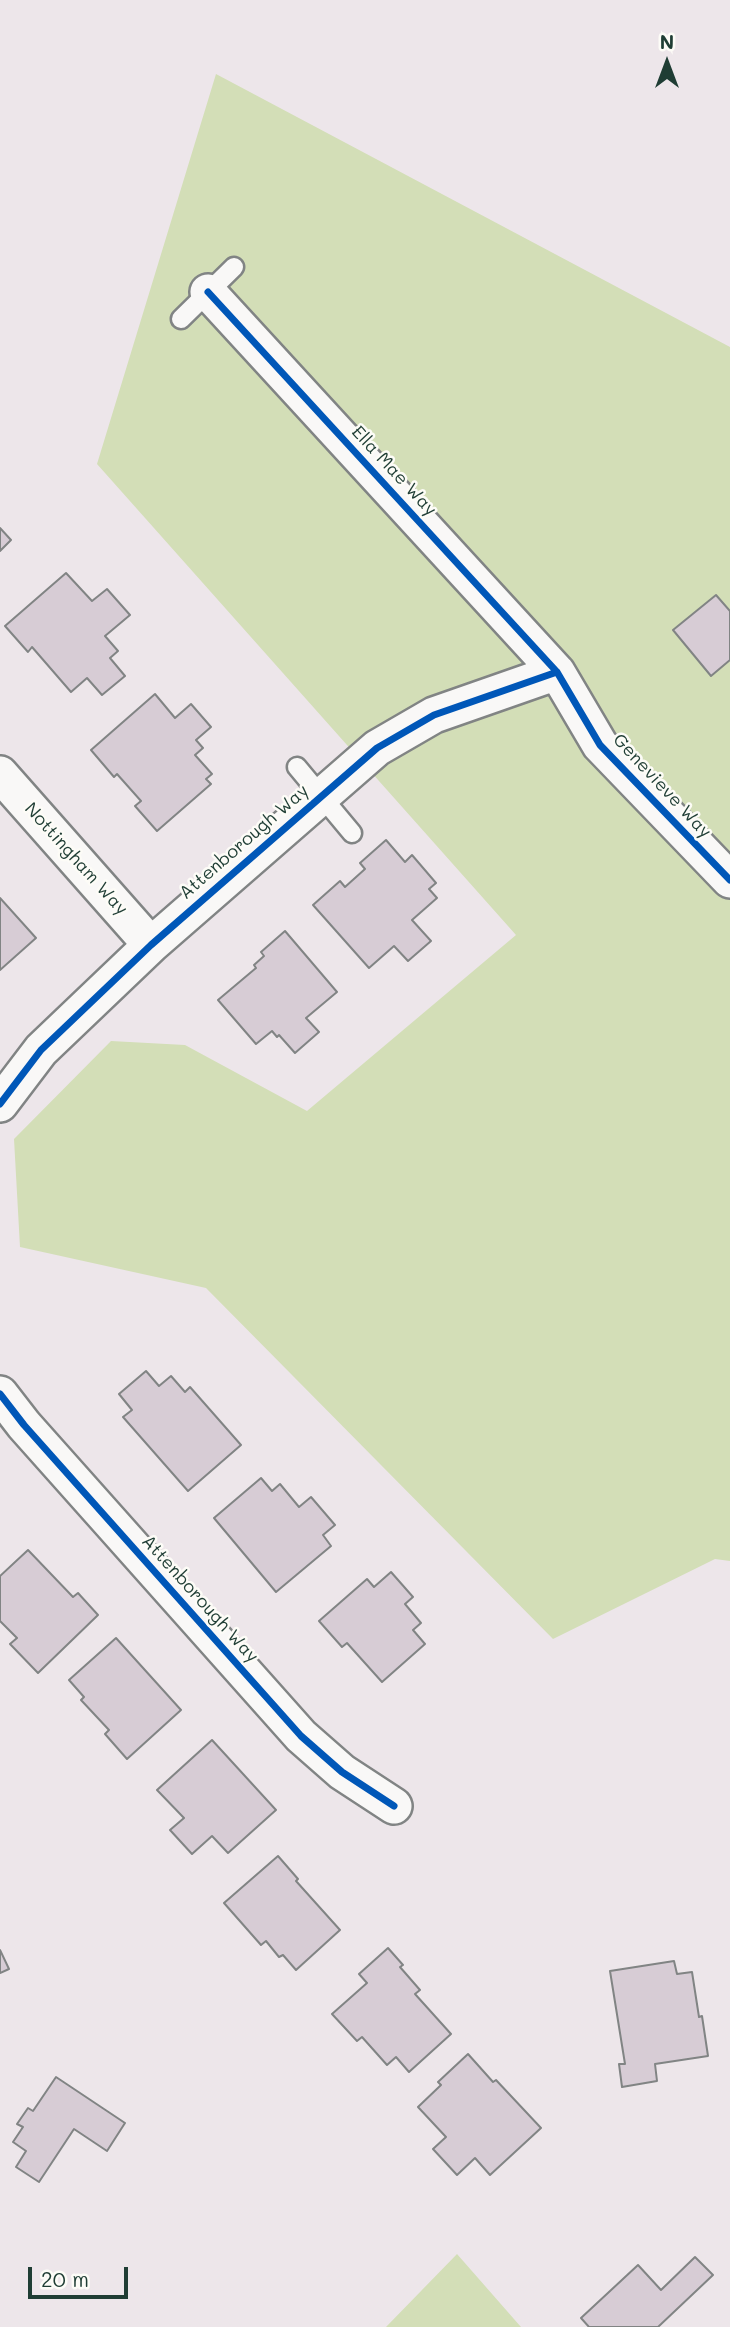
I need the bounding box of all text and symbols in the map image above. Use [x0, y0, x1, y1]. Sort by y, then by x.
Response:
north arrow [632, 28, 702, 98]
text: N [660, 29, 674, 54]
street label: Ella Mae Way [347, 422, 441, 520]
street label: Genevieve Way [608, 729, 716, 843]
street label: Attenborough Way [175, 780, 313, 904]
street label: Nottingham Way [20, 798, 132, 920]
street label: Attenborough Way [137, 1531, 263, 1667]
scale bar [32, 2254, 131, 2298]
text: 20 m [41, 2265, 89, 2292]

